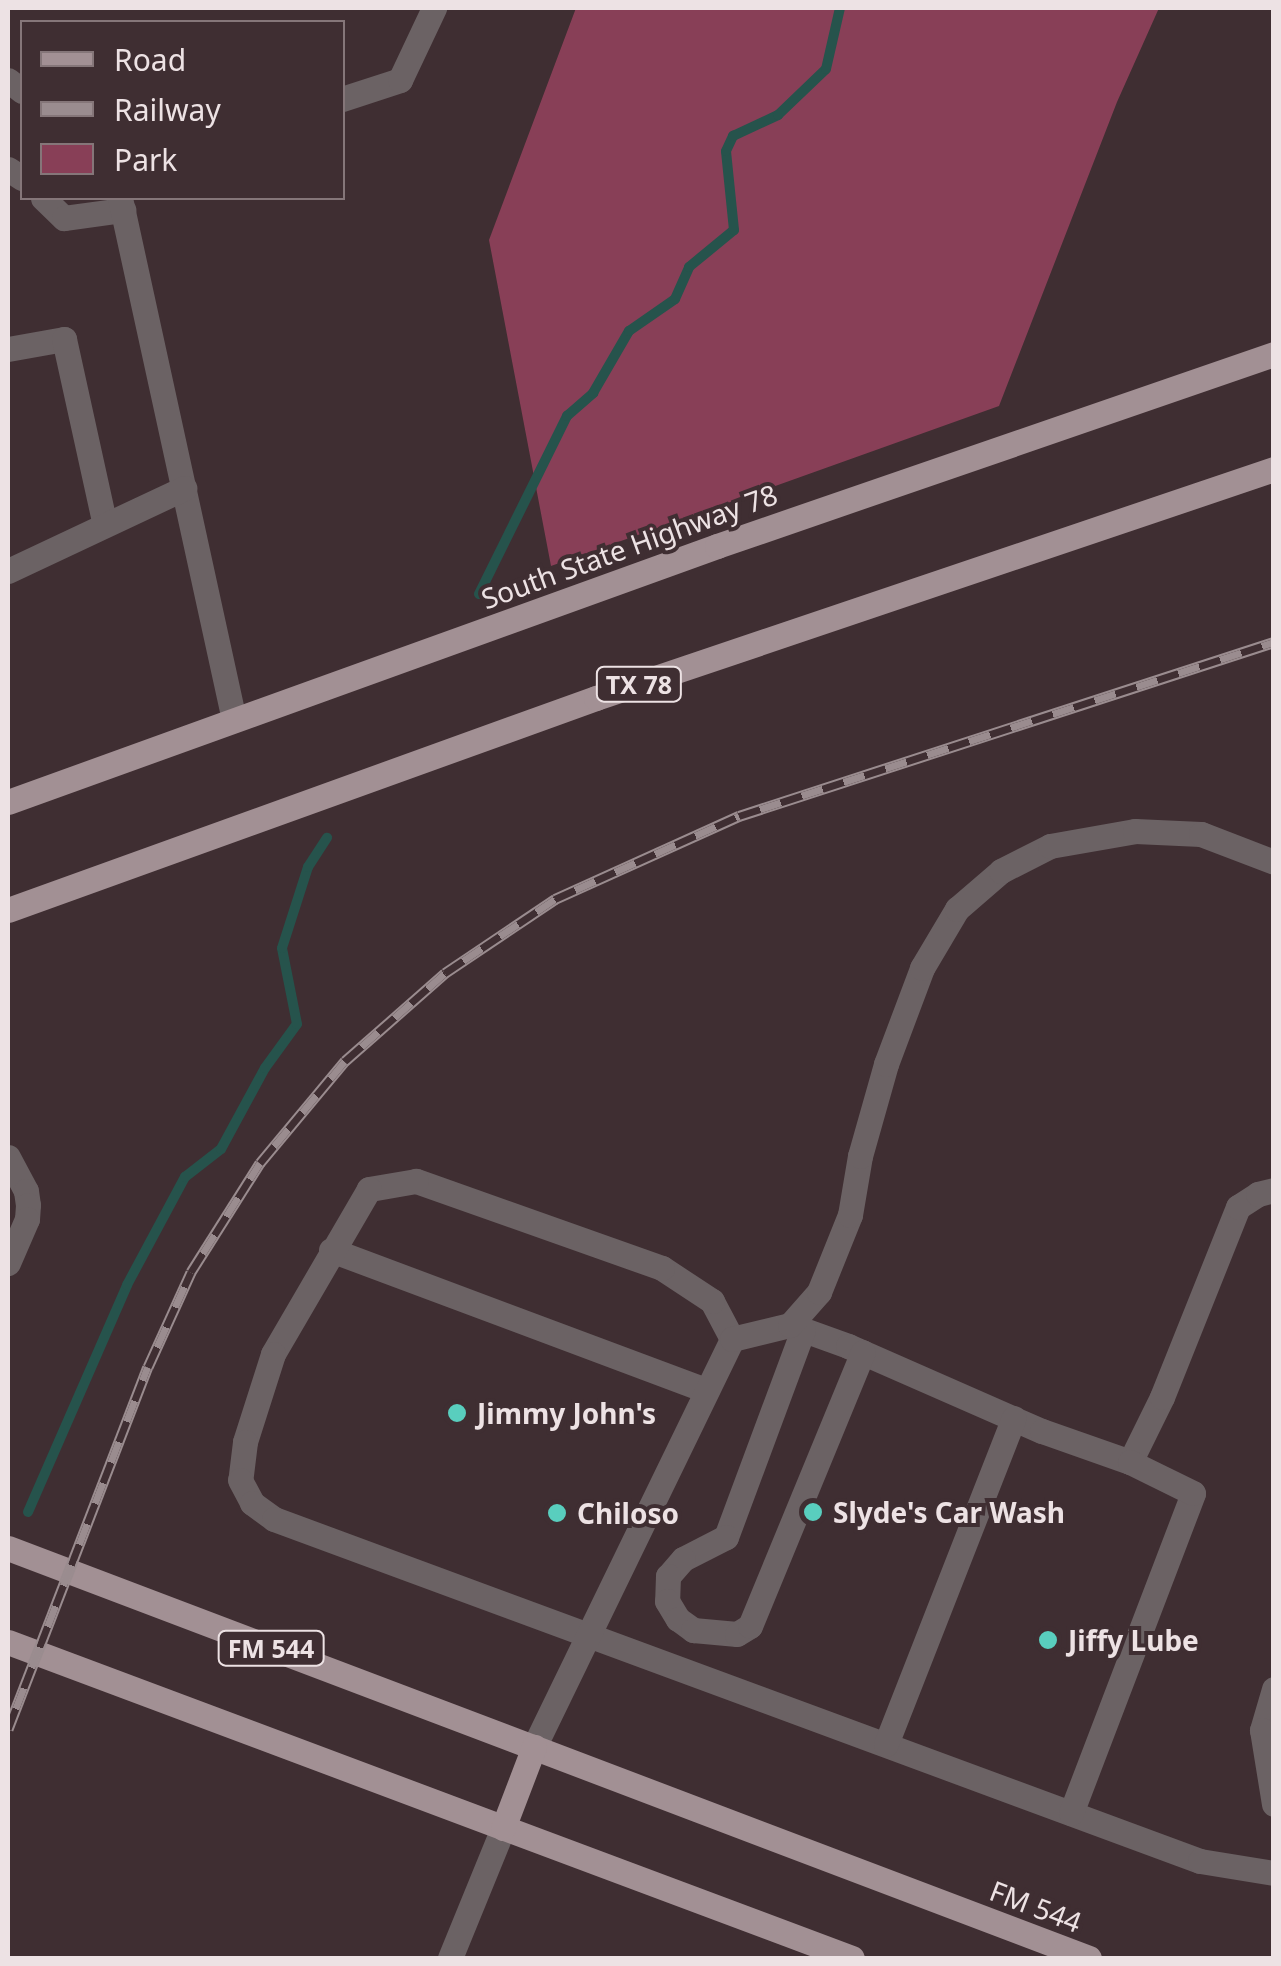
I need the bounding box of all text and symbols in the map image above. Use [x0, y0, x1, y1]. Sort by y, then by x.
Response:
legend [20, 20, 345, 200]
text: Road [114, 39, 186, 80]
text: Railway [114, 89, 221, 130]
text: Park [114, 139, 177, 180]
street label: South State Highway 78 [476, 477, 782, 615]
road number: TX 78 [594, 664, 684, 704]
place label: Jimmy John's [477, 1396, 656, 1430]
marker: Jimmy John's [446, 1402, 468, 1424]
place label: Slyde's Car Wash [833, 1495, 1065, 1529]
place label: Chiloso [577, 1496, 679, 1530]
marker: Slyde's Car Wash [802, 1501, 824, 1523]
marker: Chiloso [546, 1502, 568, 1524]
place label: Jiffy Lube [1068, 1623, 1199, 1657]
road number: FM 544 [216, 1628, 326, 1668]
marker: Jiffy Lube [1037, 1629, 1059, 1651]
street label: FM 544 [986, 1873, 1086, 1939]

